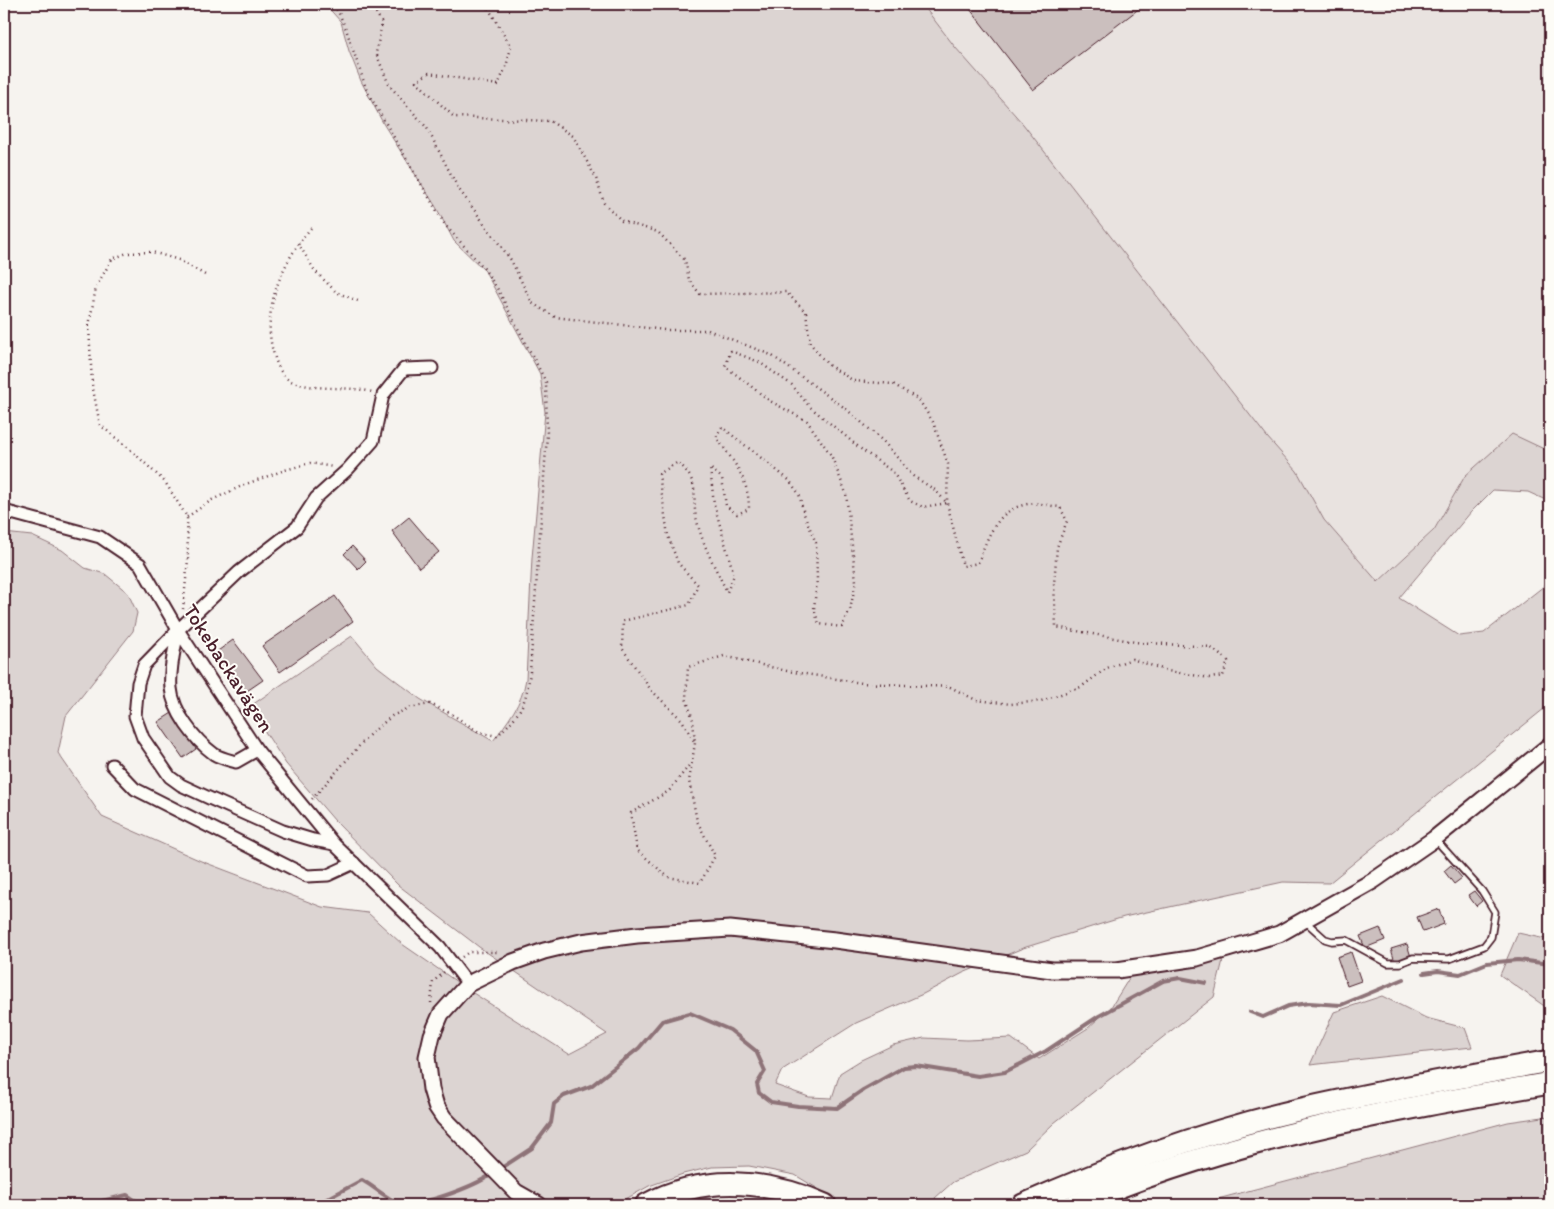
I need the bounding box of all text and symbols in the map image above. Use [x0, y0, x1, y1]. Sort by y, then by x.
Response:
street label: Tokebackavägen [178, 599, 280, 737]

